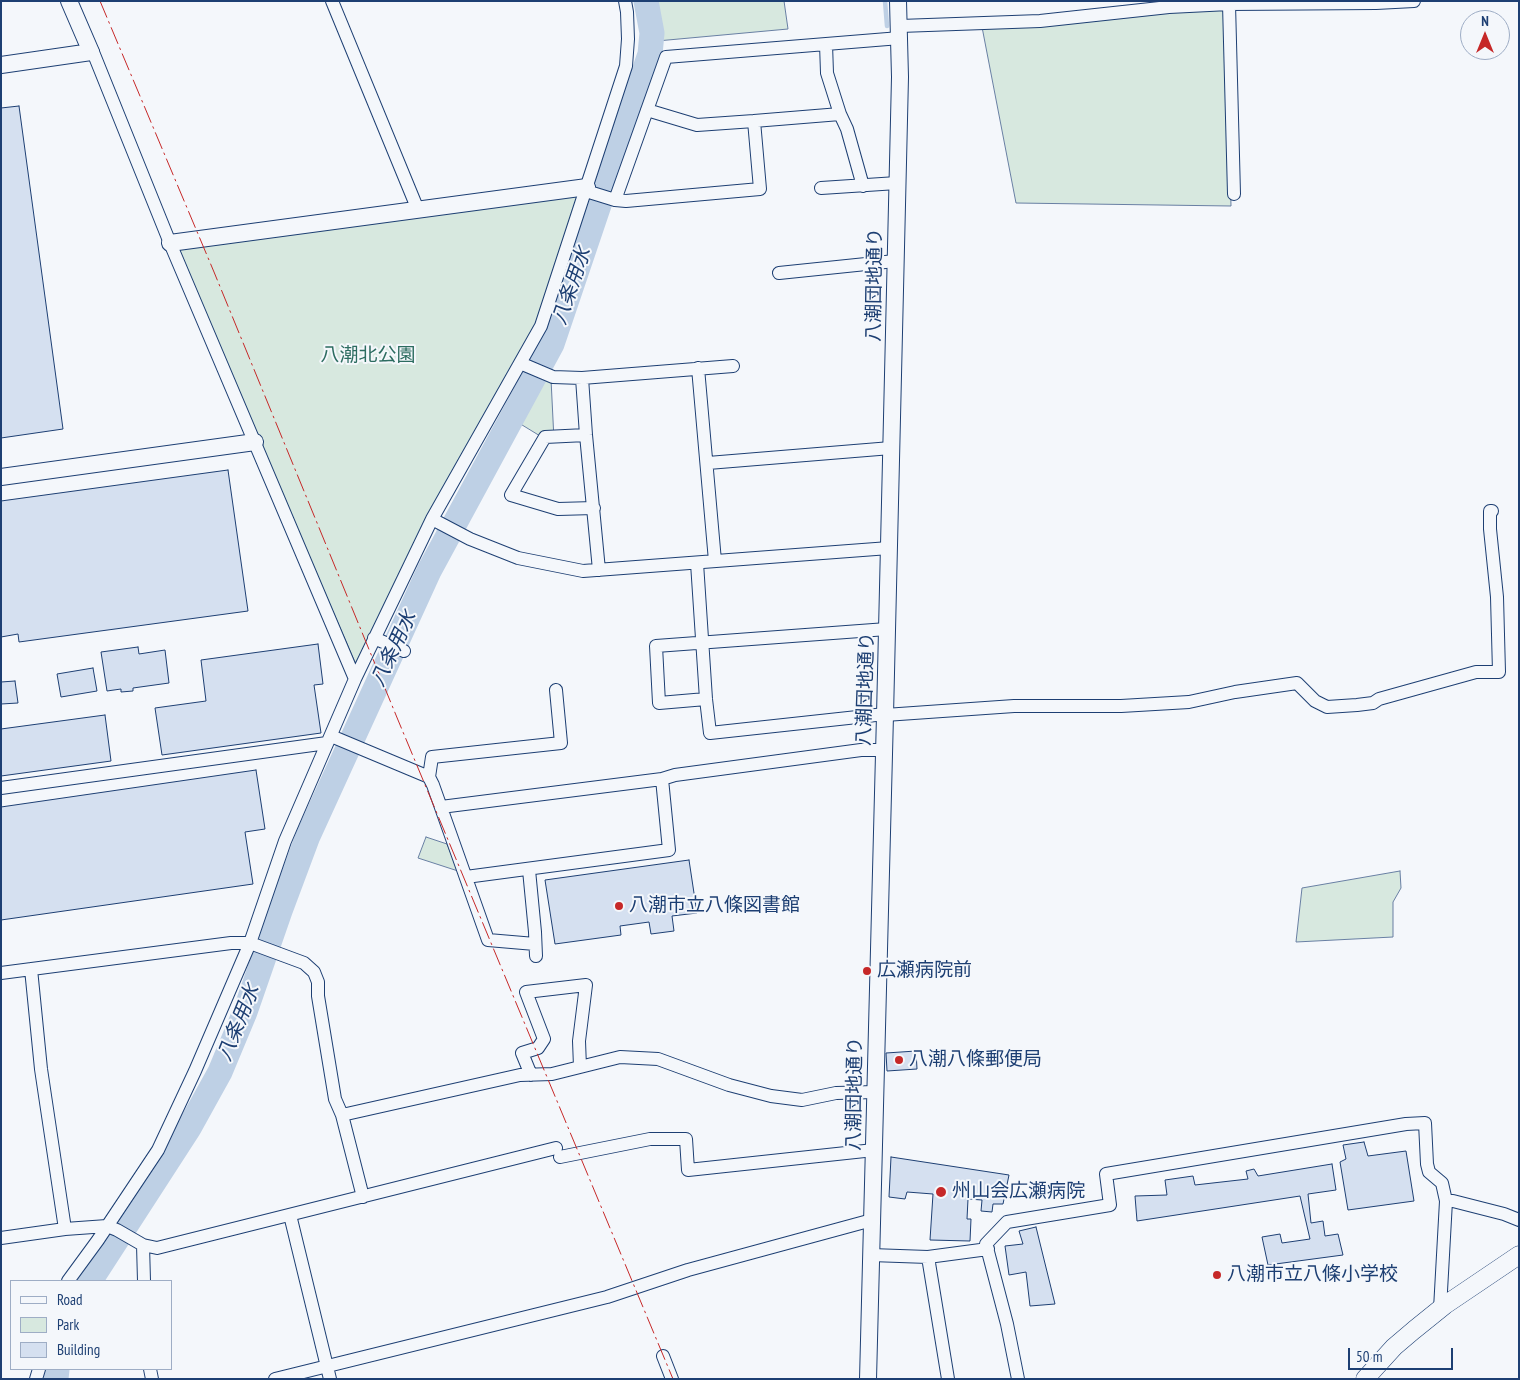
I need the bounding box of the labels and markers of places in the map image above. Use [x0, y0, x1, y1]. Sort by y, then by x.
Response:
place label: 八潮市立八條図書館 [629, 895, 800, 917]
marker: 八潮市立八條図書館 [613, 900, 625, 912]
place label: 広瀬病院前 [877, 960, 972, 982]
marker: 広瀬病院前 [861, 965, 873, 977]
place label: 八潮八條郵便局 [909, 1049, 1042, 1071]
marker: 八潮八條郵便局 [893, 1054, 905, 1066]
place label: 州山会広瀬病院 [952, 1181, 1085, 1203]
marker: 州山会広瀬病院 [934, 1185, 948, 1199]
place label: 八潮市立八條小学校 [1227, 1264, 1398, 1286]
marker: 八潮市立八條小学校 [1211, 1269, 1223, 1281]

